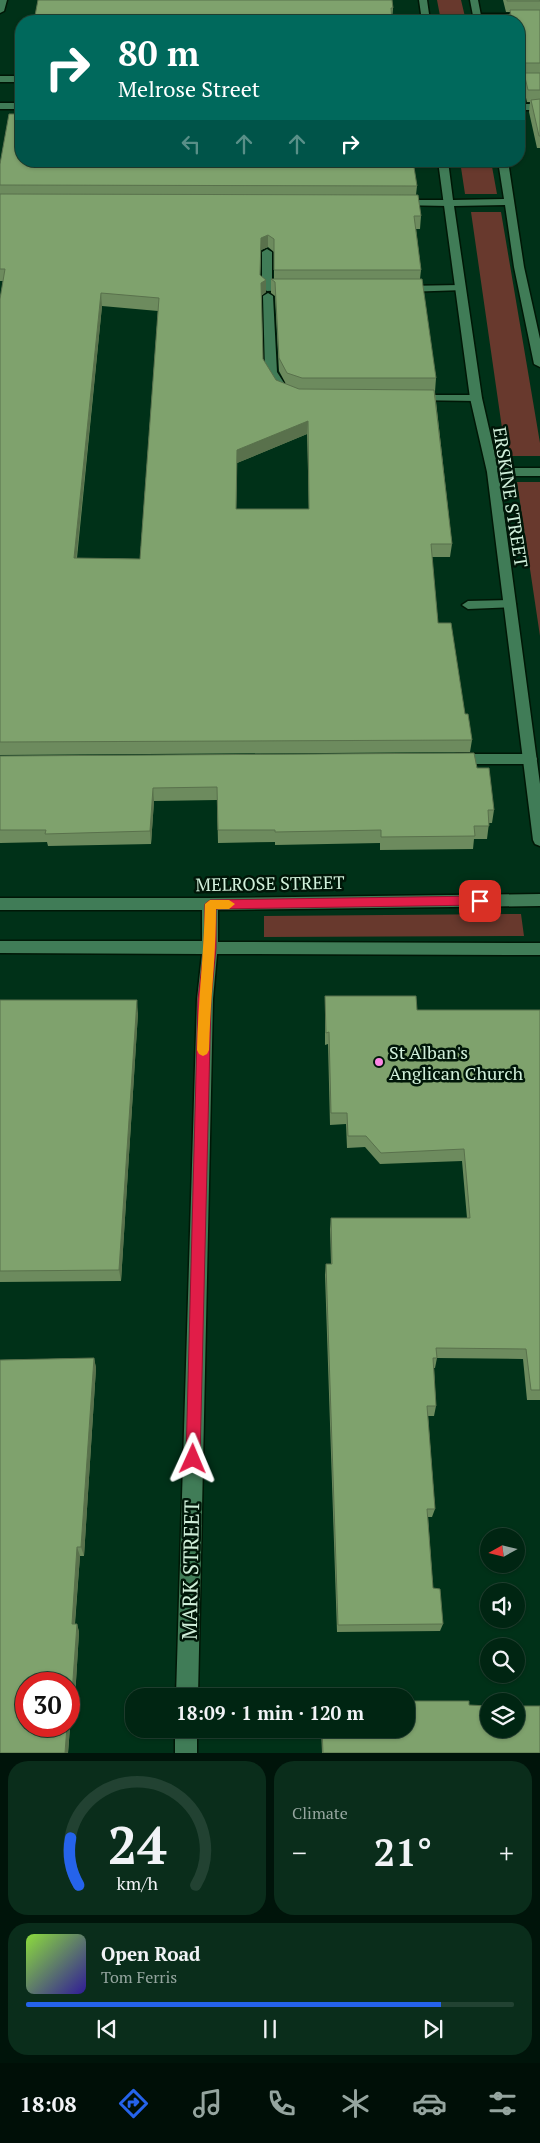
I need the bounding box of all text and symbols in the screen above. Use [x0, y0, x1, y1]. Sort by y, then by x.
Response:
text: 80 m [118, 30, 199, 76]
icon: right [35, 35, 100, 100]
text: Melrose Street [118, 74, 260, 103]
icon: left [177, 130, 205, 158]
icon: ahead [230, 130, 258, 158]
icon: ahead [283, 130, 311, 158]
icon: right [336, 130, 364, 158]
street label: ERSKINE STREET [488, 425, 534, 569]
street label: MELROSE STREET [195, 870, 345, 896]
pin [459, 880, 501, 922]
icon: arrive [466, 887, 494, 915]
place label: St Alban's Anglican Church [389, 1040, 524, 1085]
marker: St Alban's Anglican Church [373, 1056, 385, 1068]
position arrow [166, 1432, 218, 1484]
street label: MARK STREET [175, 1500, 205, 1640]
north arrow [480, 1528, 525, 1572]
map controls [480, 1528, 525, 1738]
button: sound [480, 1583, 525, 1628]
button: search [480, 1638, 525, 1683]
speed limit sign: 30 [15, 1672, 80, 1737]
button: layers [480, 1693, 525, 1738]
text: 18:09 · 1 min · 120 m [176, 1700, 364, 1725]
text: Climate [292, 1802, 348, 1824]
text: 24 [108, 1810, 167, 1879]
text: 21° [374, 1827, 432, 1877]
text: − [292, 1834, 307, 1871]
text: + [499, 1834, 514, 1871]
text: km/h [116, 1871, 158, 1895]
text: Open Road [101, 1941, 201, 1966]
text: Tom Ferris [101, 1966, 177, 1988]
icon: previous [93, 2015, 121, 2043]
icon: pause [256, 2015, 284, 2043]
icon: next [419, 2015, 447, 2043]
icon: directions [116, 2086, 151, 2121]
icon: music [190, 2086, 225, 2121]
icon: phone [264, 2086, 299, 2121]
icon: climate [338, 2086, 373, 2121]
icon: car [412, 2086, 447, 2121]
icon: filters [485, 2086, 520, 2121]
text: 18:08 [19, 2089, 77, 2118]

